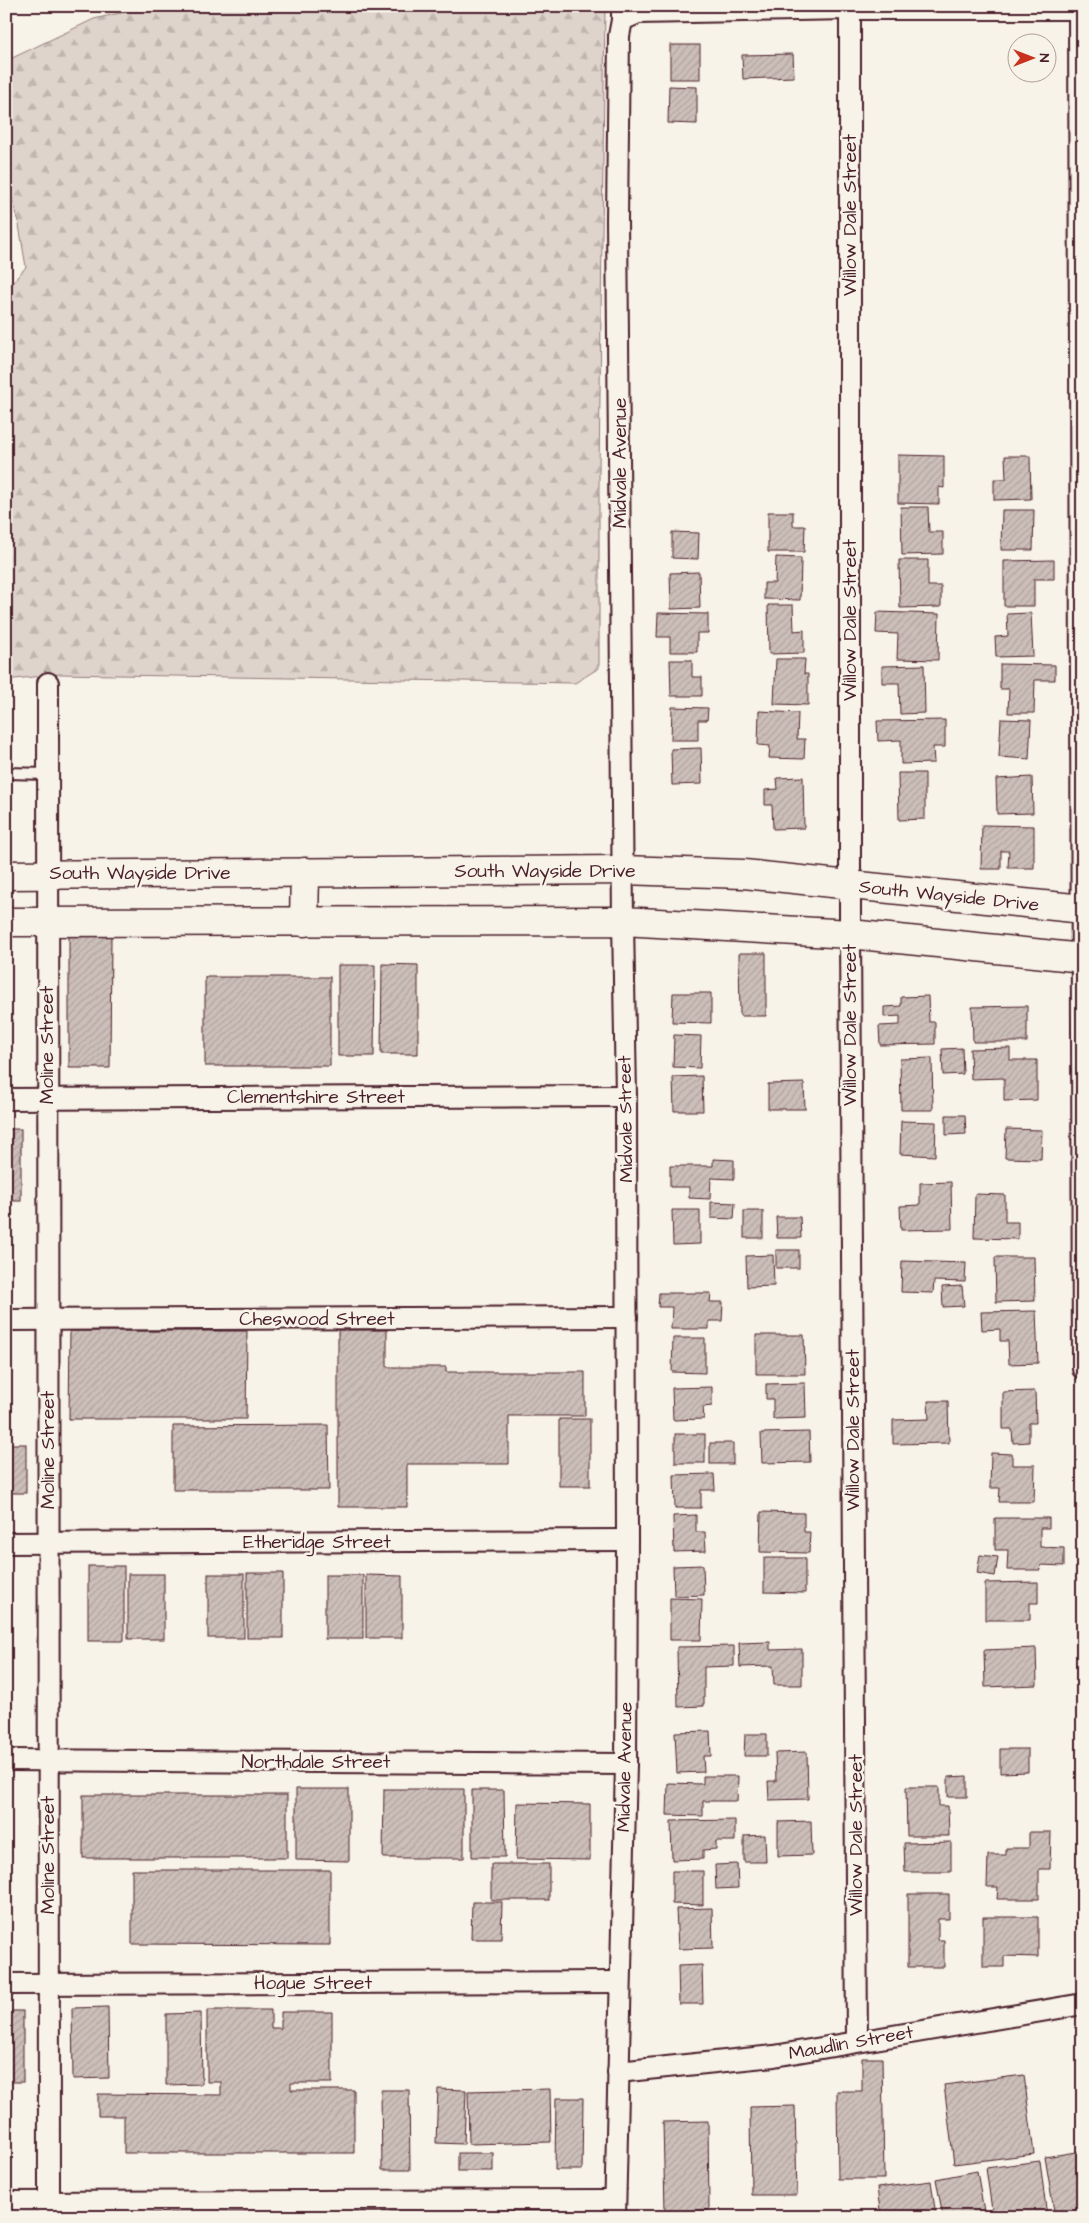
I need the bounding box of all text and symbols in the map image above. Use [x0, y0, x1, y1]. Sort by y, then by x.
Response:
north arrow [1006, 32, 1056, 82]
text: N [1034, 54, 1054, 63]
street label: Willow Dale Street [837, 134, 864, 296]
street label: Midvale Avenue [607, 398, 634, 528]
street label: Willow Dale Street [837, 539, 864, 701]
street label: South Wayside Drive [454, 858, 636, 886]
street label: South Wayside Drive [49, 860, 231, 888]
street label: South Wayside Drive [857, 873, 1040, 920]
street label: Willow Dale Street [837, 944, 864, 1106]
street label: Moline Street [34, 986, 61, 1104]
street label: Midvale Street [611, 1055, 641, 1183]
street label: Clementshire Street [227, 1084, 405, 1111]
street label: Cheswood Street [239, 1306, 395, 1333]
street label: Willow Dale Street [840, 1349, 867, 1511]
street label: Moline Street [35, 1391, 62, 1509]
street label: Etheridge Street [243, 1529, 391, 1557]
street label: Midvale Avenue [610, 1702, 640, 1832]
street label: Northdale Street [241, 1749, 391, 1776]
street label: Willow Dale Street [843, 1754, 870, 1916]
street label: Moline Street [35, 1796, 62, 1914]
street label: Hogue Street [254, 1970, 372, 1998]
street label: Maudlin Street [786, 2019, 916, 2067]

